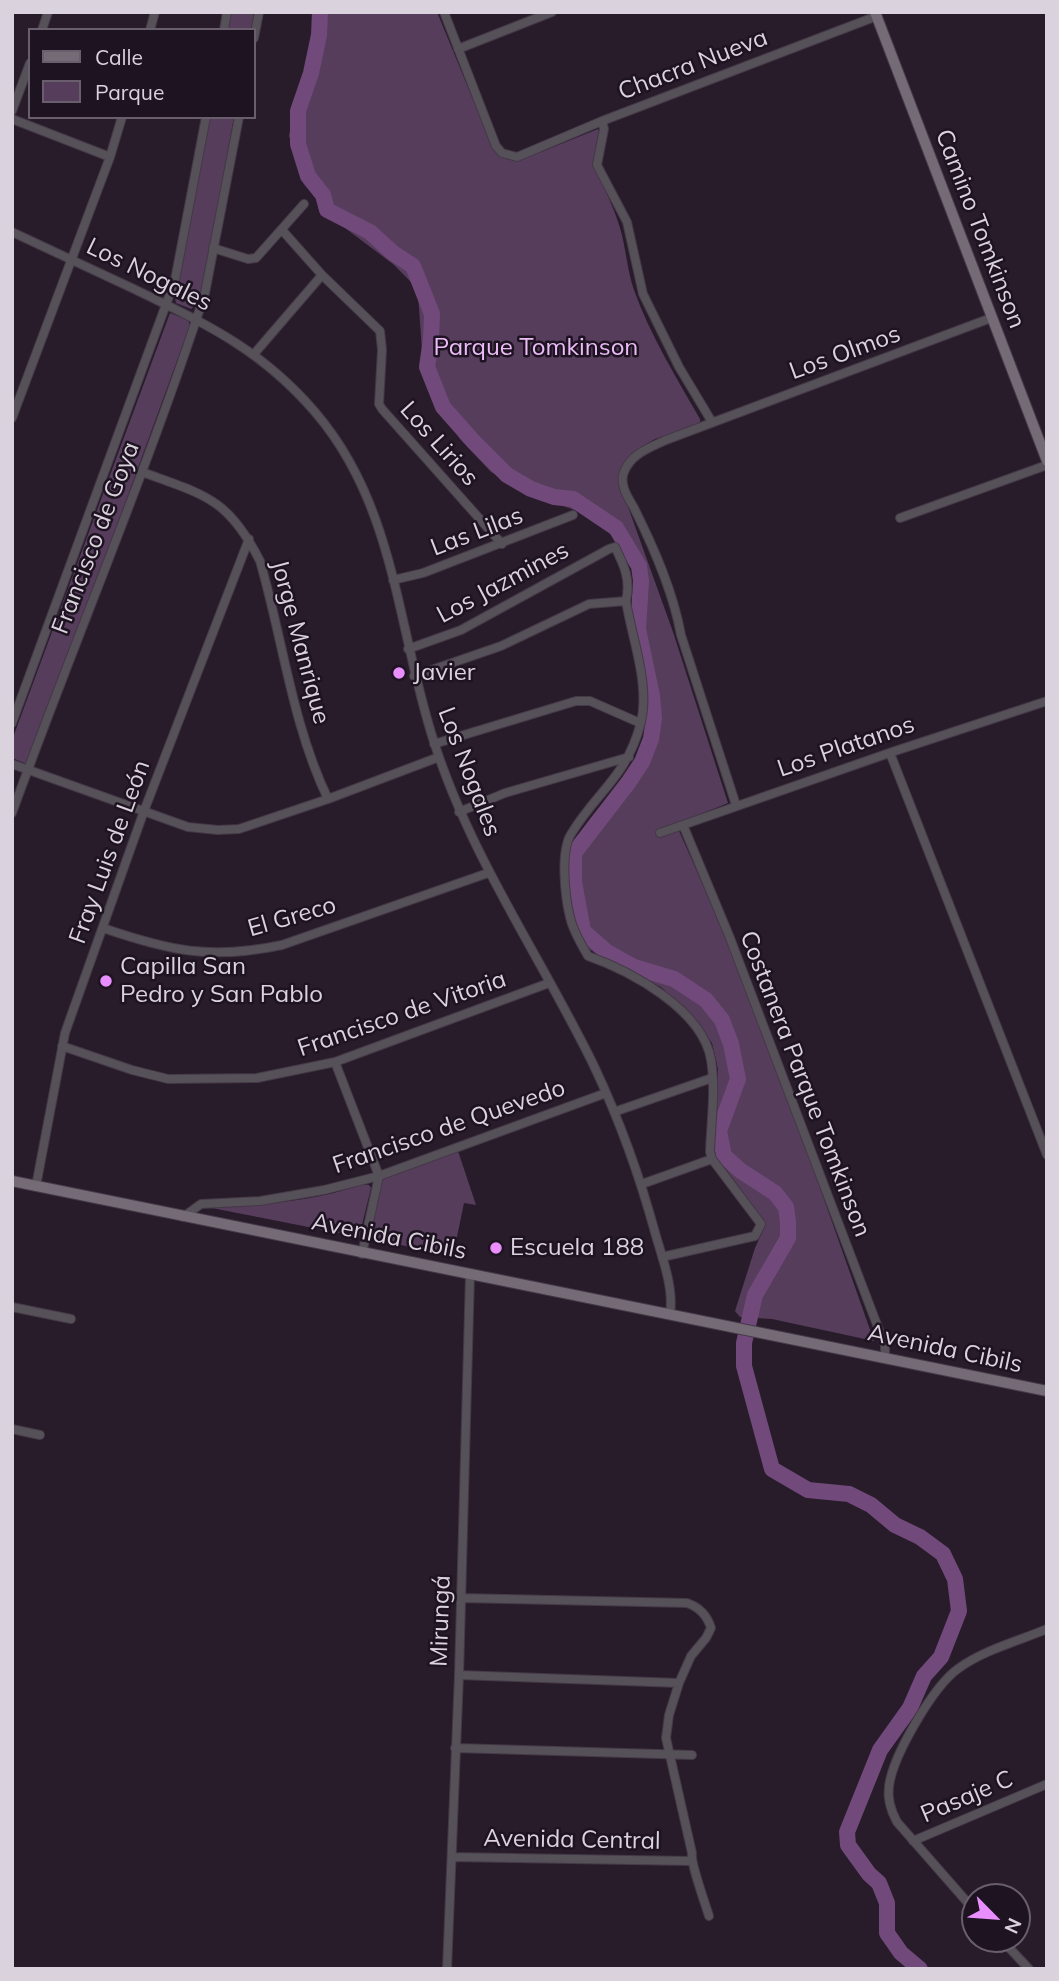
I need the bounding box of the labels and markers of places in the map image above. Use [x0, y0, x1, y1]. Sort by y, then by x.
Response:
place label: Javier [413, 659, 475, 687]
marker: Javier [391, 665, 407, 681]
place label: Capilla San Pedro y San Pablo [120, 953, 323, 1009]
marker: Capilla San Pedro y San Pablo [98, 973, 114, 989]
place label: Escuela 188 [510, 1234, 644, 1262]
marker: Escuela 188 [488, 1240, 504, 1256]

